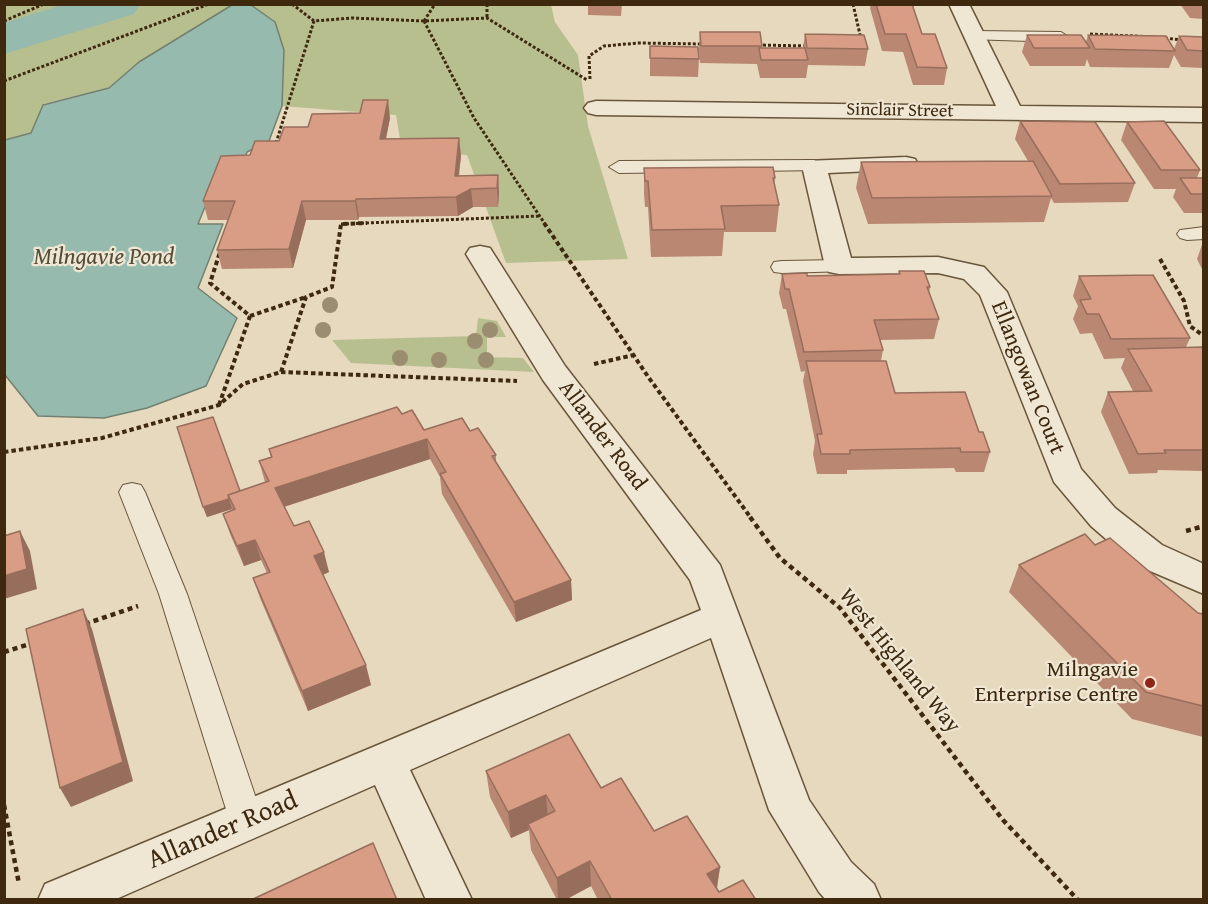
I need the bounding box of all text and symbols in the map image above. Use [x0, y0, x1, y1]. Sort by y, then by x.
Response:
street label: Sinclair Street [846, 99, 954, 123]
water label: Milngavie Pond [33, 244, 175, 272]
street label: Ellangowan Court [984, 298, 1070, 458]
street label: Allander Road [552, 376, 652, 496]
street label: West Highland Way [833, 583, 965, 739]
place label: Milngavie Enterprise Centre [975, 657, 1138, 708]
marker: Milngavie Enterprise Centre [1143, 676, 1157, 690]
street label: Allander Road [143, 785, 303, 877]

